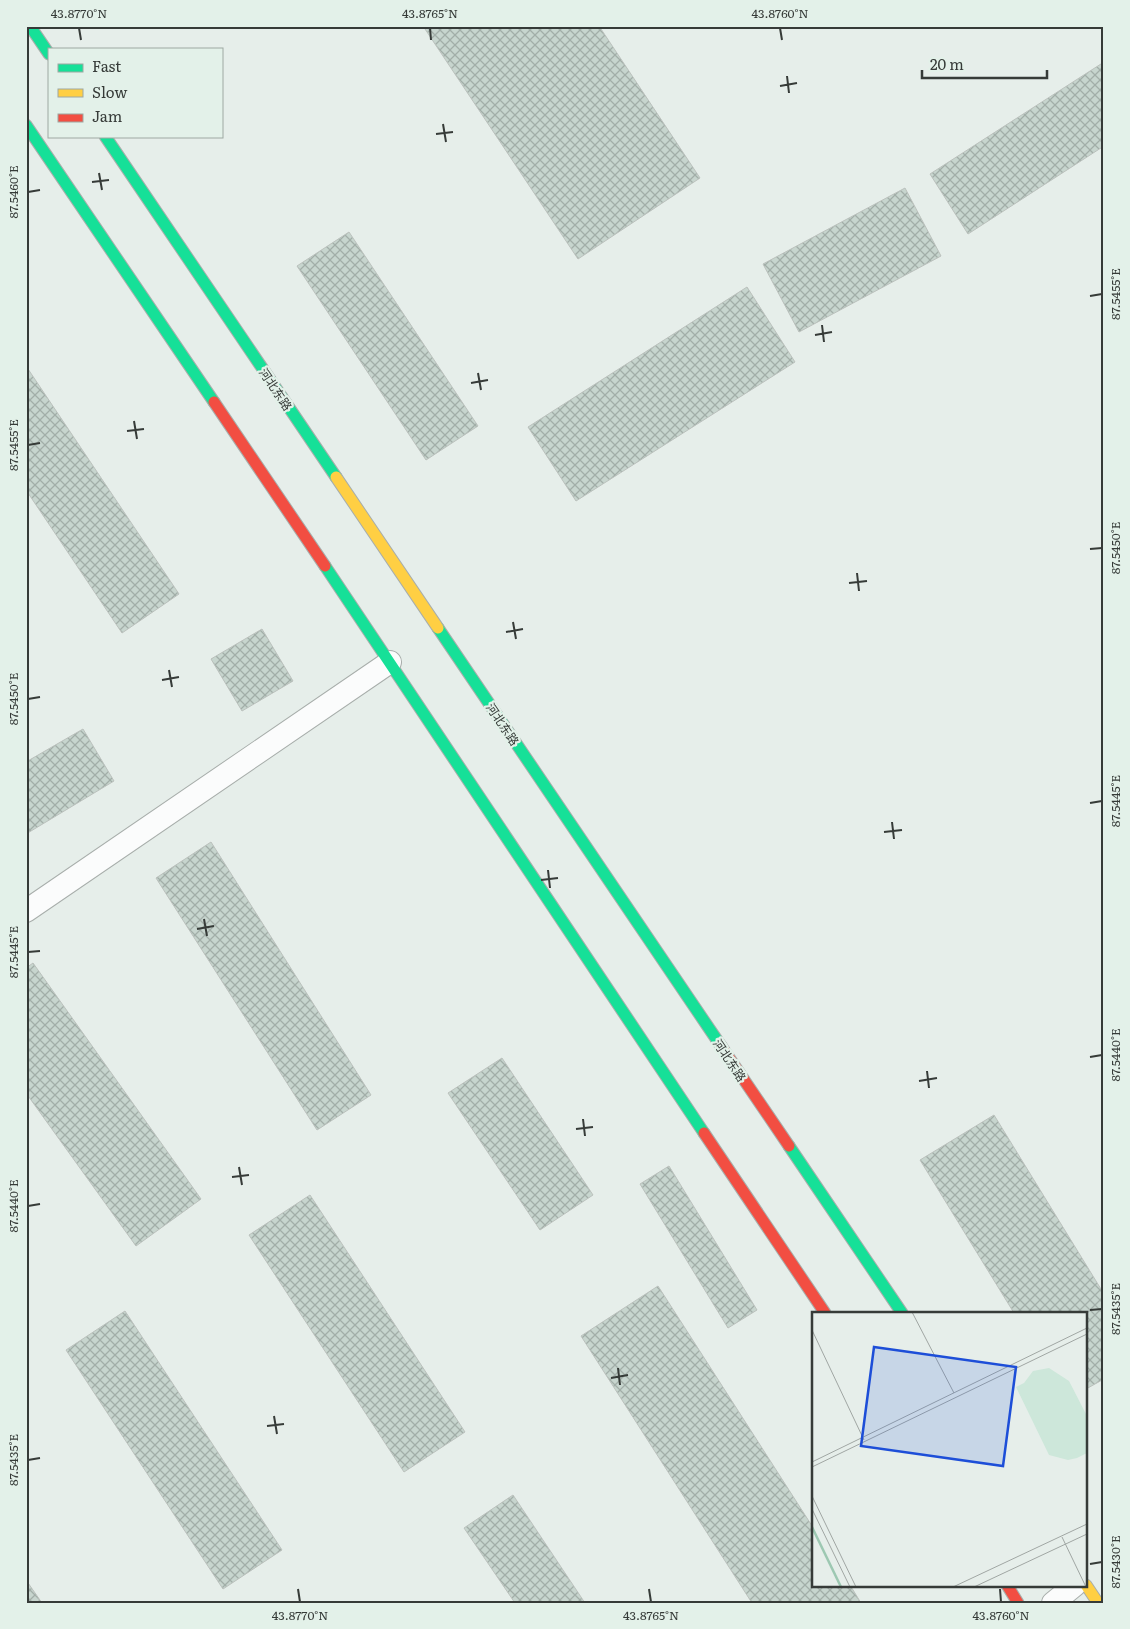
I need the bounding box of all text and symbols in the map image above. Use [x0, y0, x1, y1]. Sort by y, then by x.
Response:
text: 43.8770°N [51, 4, 107, 22]
text: 43.8765°N [402, 4, 458, 22]
text: 43.8760°N [751, 4, 809, 22]
legend [48, 48, 222, 138]
scale bar [922, 48, 1048, 80]
text: 20 m [930, 52, 964, 75]
text: Fast [92, 54, 121, 77]
text: Slow [92, 80, 127, 103]
text: Jam [92, 104, 123, 127]
text: 87.5460°E [4, 165, 22, 219]
text: 87.5455°E [1106, 268, 1124, 320]
street label: 河北东路 [255, 364, 297, 414]
text: 87.5455°E [4, 419, 22, 471]
text: 87.5450°E [1106, 521, 1124, 574]
text: 87.5450°E [4, 672, 22, 725]
street label: 河北东路 [482, 699, 524, 749]
text: 87.5445°E [1106, 774, 1124, 827]
text: 87.5445°E [4, 925, 22, 978]
text: 87.5440°E [1106, 1028, 1124, 1082]
street label: 河北东路 [709, 1035, 751, 1085]
text: 87.5440°E [4, 1179, 22, 1233]
text: 87.5435°E [1106, 1283, 1124, 1335]
inset map [812, 1312, 1088, 1586]
text: 87.5435°E [4, 1434, 22, 1486]
text: 87.5430°E [1106, 1535, 1124, 1589]
text: 43.8770°N [272, 1606, 328, 1624]
text: 43.8765°N [623, 1606, 679, 1624]
text: 43.8760°N [972, 1606, 1030, 1624]

